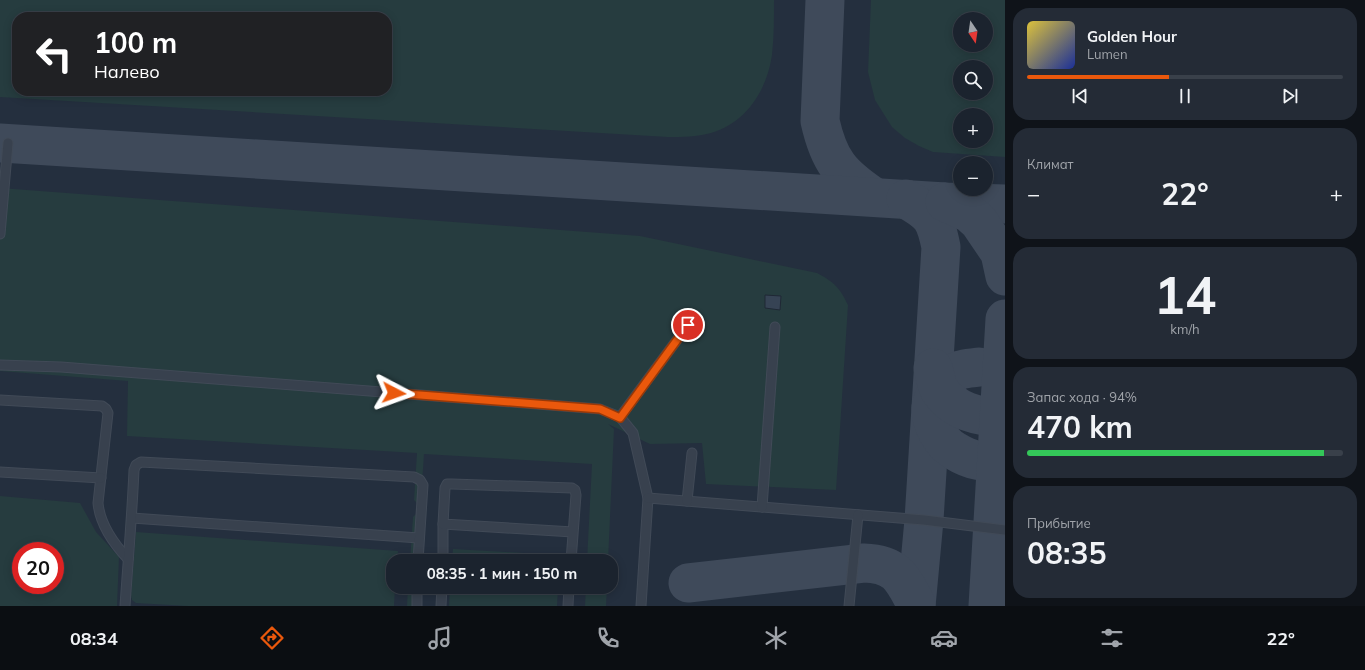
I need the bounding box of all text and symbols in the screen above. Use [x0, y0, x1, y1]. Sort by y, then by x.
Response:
north arrow [953, 12, 993, 52]
map controls [953, 12, 993, 196]
text: 100 m [94, 25, 177, 60]
text: Golden Hour [1087, 27, 1177, 46]
icon: left [28, 28, 80, 80]
text: Lumen [1087, 46, 1128, 62]
text: Налево [94, 60, 160, 83]
button: search [953, 60, 993, 100]
icon: previous [1069, 85, 1091, 107]
icon: pause [1174, 85, 1196, 107]
icon: next [1279, 85, 1301, 107]
button: + [953, 108, 993, 148]
button: − [953, 156, 993, 196]
text: Климат [1027, 156, 1074, 172]
text: 22° [1161, 175, 1209, 213]
text: − [1027, 180, 1040, 208]
text: + [1330, 180, 1343, 208]
text: 14 [1154, 262, 1216, 327]
pin [671, 308, 705, 342]
icon: arrive [677, 314, 699, 336]
text: km/h [1170, 321, 1200, 337]
position arrow [373, 372, 415, 414]
text: Запас хода · 94% [1027, 389, 1137, 405]
text: 470 km [1027, 408, 1133, 446]
text: Прибытие [1027, 515, 1091, 531]
text: 08:35 [1027, 534, 1106, 572]
speed limit sign: 20 [12, 542, 64, 594]
text: 08:35 · 1 мин · 150 m [427, 564, 577, 583]
icon: directions [258, 624, 286, 652]
icon: music [426, 624, 454, 652]
icon: phone [594, 624, 622, 652]
icon: climate [762, 624, 790, 652]
icon: car [930, 624, 958, 652]
icon: filters [1098, 624, 1126, 652]
text: 08:34 [70, 627, 118, 650]
text: 22° [1266, 627, 1295, 650]

